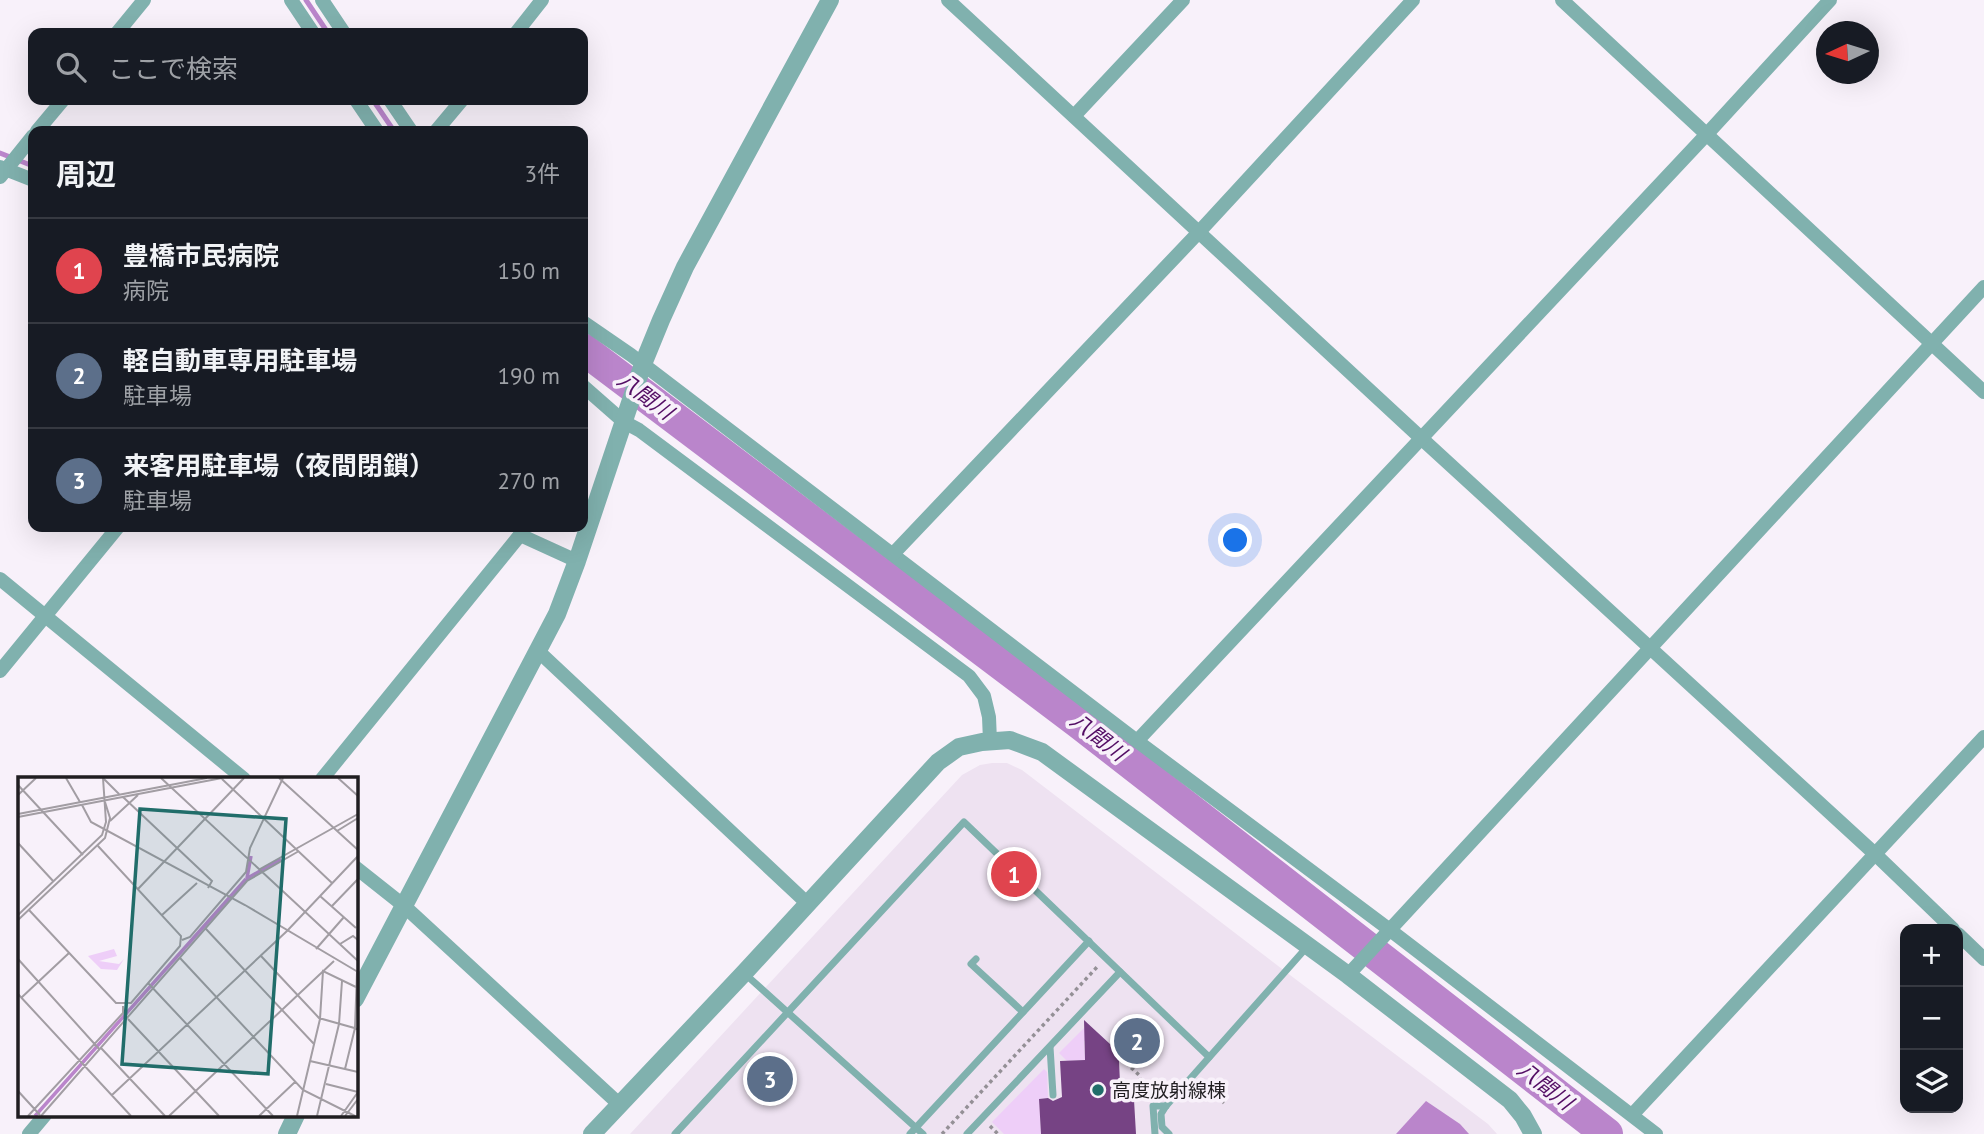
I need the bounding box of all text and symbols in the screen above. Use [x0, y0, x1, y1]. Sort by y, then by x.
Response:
north arrow [1816, 21, 1879, 84]
search box [28, 28, 588, 105]
icon: search [52, 48, 90, 86]
text: ここで検索 [108, 52, 238, 85]
text: 周辺 [56, 154, 116, 193]
text: 3件 [524, 159, 560, 188]
text: 豊橋市民病院 [123, 239, 279, 272]
text: 1 [72, 256, 86, 285]
text: 150 m [498, 256, 560, 285]
text: 病院 [123, 276, 169, 305]
text: 軽自動車専用駐車場 [123, 344, 357, 377]
text: 2 [72, 361, 86, 390]
text: 190 m [498, 361, 560, 390]
water label: 八間川 [612, 366, 680, 427]
text: 駐車場 [123, 381, 192, 410]
text: 来客用駐車場（夜間閉鎖） [123, 449, 435, 482]
text: 3 [72, 466, 86, 495]
text: 270 m [498, 466, 560, 495]
text: 駐車場 [123, 486, 192, 515]
your location [1218, 523, 1252, 557]
water label: 八間川 [1065, 707, 1133, 768]
inset map [18, 777, 357, 1116]
pin: 1 [991, 848, 1037, 900]
map controls [1900, 924, 1963, 1113]
button: + [1900, 924, 1963, 987]
button: − [1900, 987, 1963, 1050]
pin: 2 [1114, 1015, 1160, 1067]
button: layers [1900, 1050, 1963, 1113]
pin: 3 [747, 1053, 793, 1105]
water label: 八間川 [1512, 1056, 1580, 1117]
place label: 高度放射線棟 [1112, 1078, 1226, 1102]
marker: 高度放射線棟 [1090, 1082, 1106, 1098]

